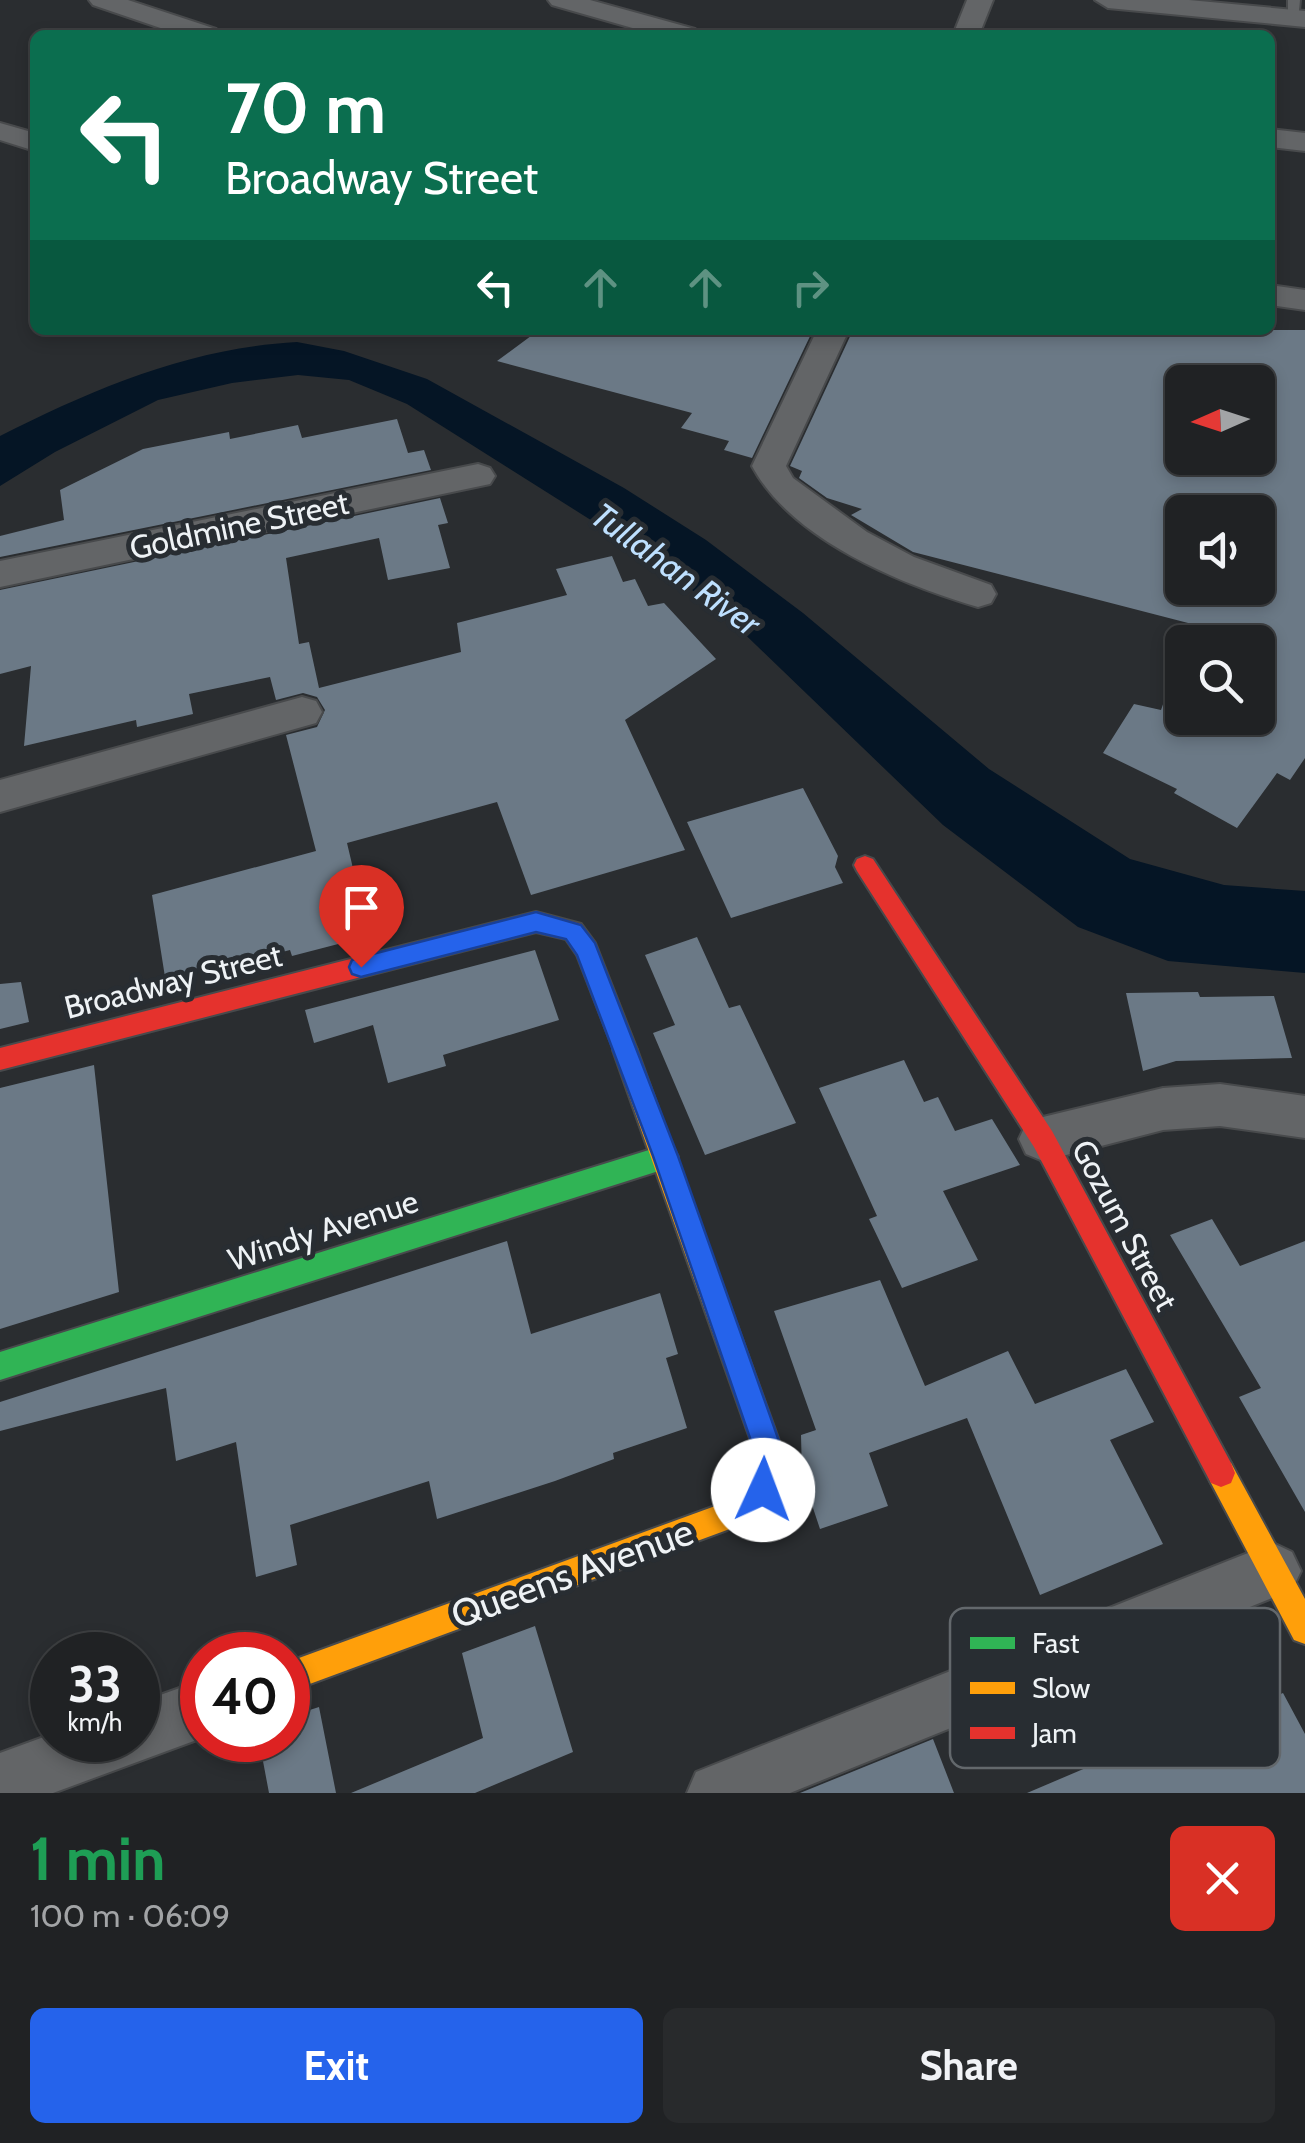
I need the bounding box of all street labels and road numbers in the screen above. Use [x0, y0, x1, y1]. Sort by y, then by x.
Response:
street label: Goldmine Street [126, 483, 352, 567]
street label: Broadway Street [60, 935, 286, 1027]
street label: Gozum Street [1064, 1133, 1186, 1317]
street label: Windy Avenue [223, 1181, 423, 1279]
street label: Queens Avenue [445, 1507, 699, 1639]

